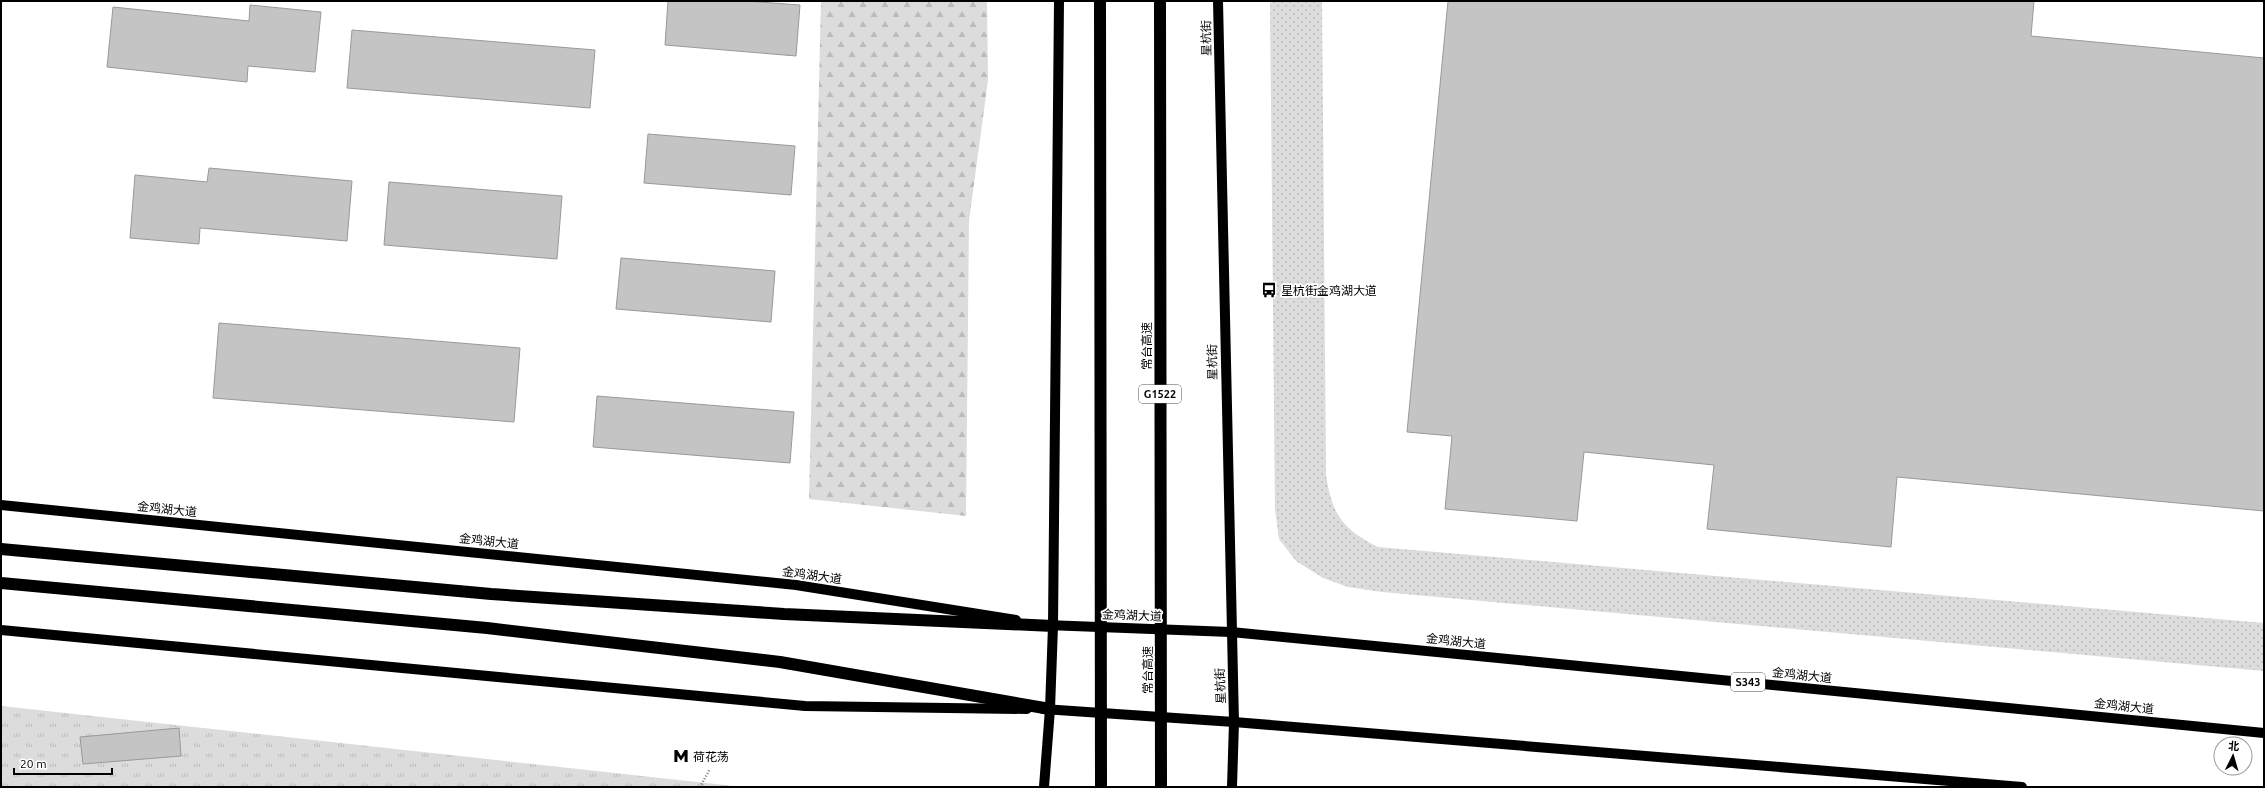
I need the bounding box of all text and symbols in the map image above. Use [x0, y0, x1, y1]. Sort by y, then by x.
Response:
street label: 星杭街 [1199, 20, 1213, 56]
bus stop icon: 星杭街金鸡湖大道 [1260, 281, 1278, 299]
place label: 星杭街金鸡湖大道 [1281, 284, 1377, 297]
street label: 常台高速 [1140, 322, 1153, 370]
street label: 星杭街 [1205, 344, 1219, 380]
road number: G1522 [1139, 385, 1181, 403]
street label: 金鸡湖大道 [136, 499, 198, 519]
street label: 金鸡湖大道 [458, 531, 520, 551]
street label: 金鸡湖大道 [781, 564, 843, 586]
street label: 金鸡湖大道 [1102, 607, 1162, 623]
street label: 金鸡湖大道 [1425, 631, 1487, 651]
street label: 常台高速 [1141, 646, 1154, 694]
street label: 金鸡湖大道 [1771, 665, 1833, 685]
street label: 星杭街 [1213, 668, 1227, 704]
road number: S343 [1731, 673, 1765, 691]
street label: 金鸡湖大道 [2093, 696, 2155, 716]
north arrow [2213, 736, 2253, 776]
text: 北 [2228, 740, 2240, 752]
metro station icon: 荷花荡 [672, 747, 690, 765]
scale bar [14, 750, 112, 776]
place label: 荷花荡 [693, 750, 729, 763]
text: 20 m [20, 757, 47, 770]

